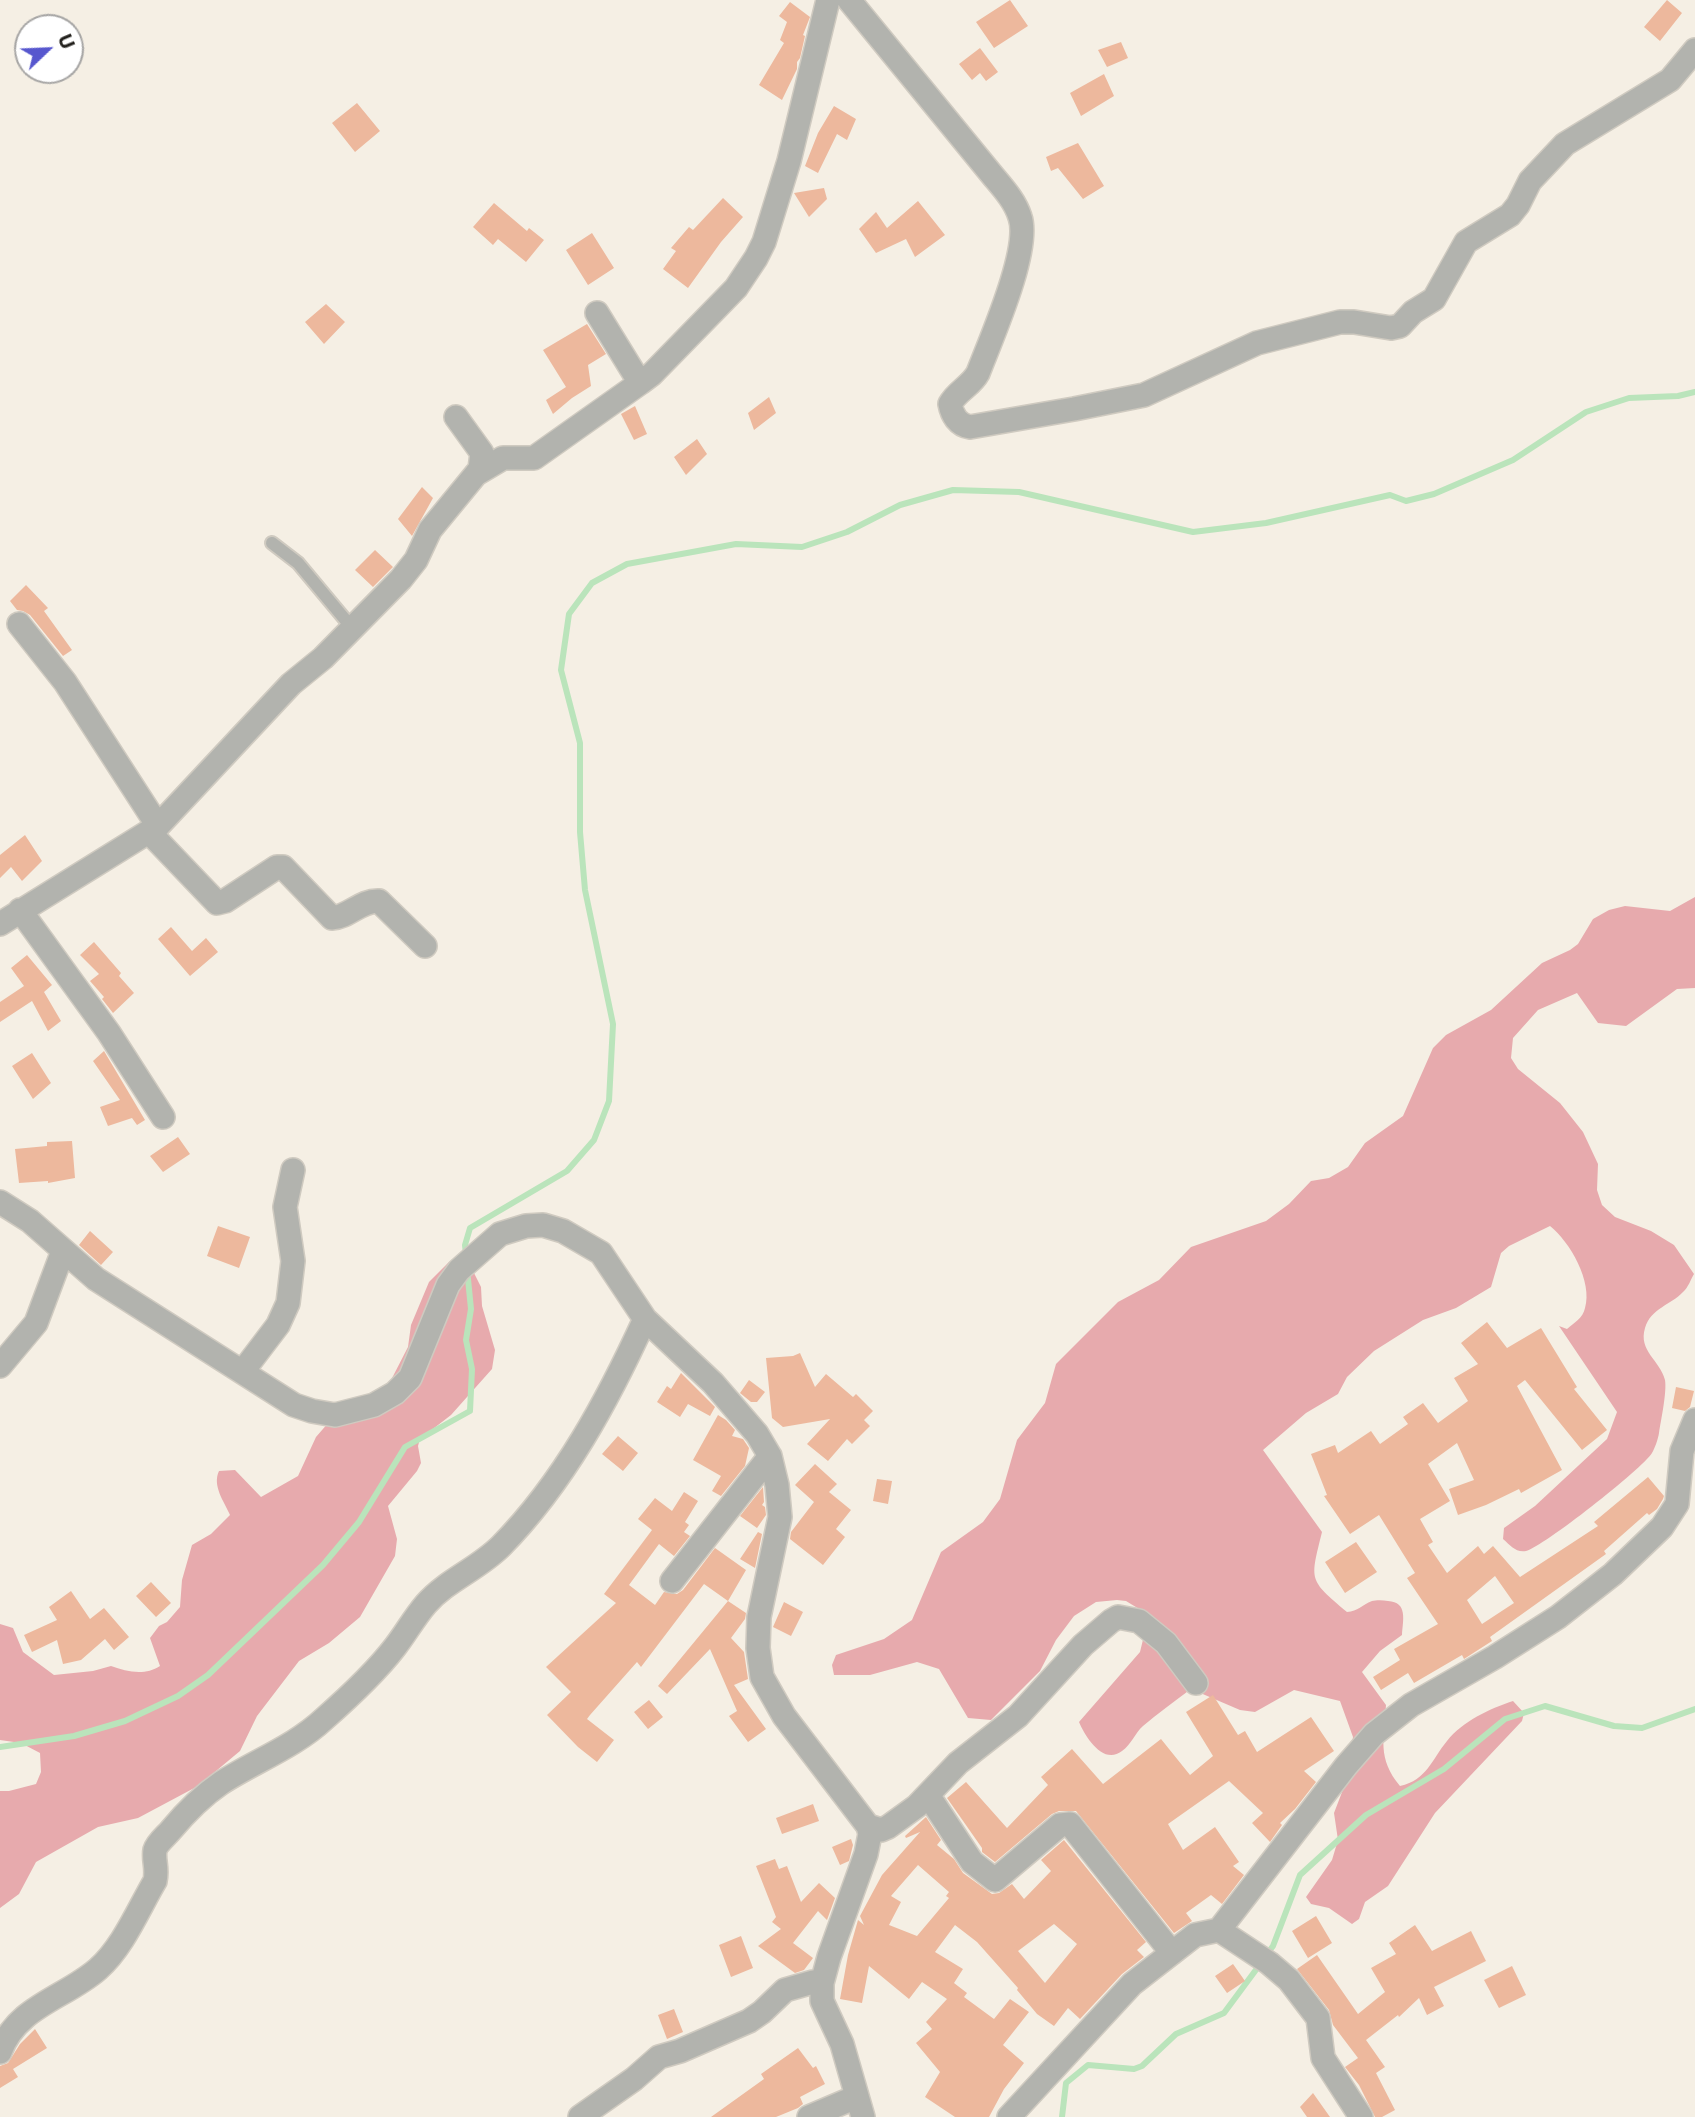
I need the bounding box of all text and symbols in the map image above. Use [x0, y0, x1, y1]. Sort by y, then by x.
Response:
north arrow [14, 14, 84, 84]
text: U [54, 31, 80, 52]

